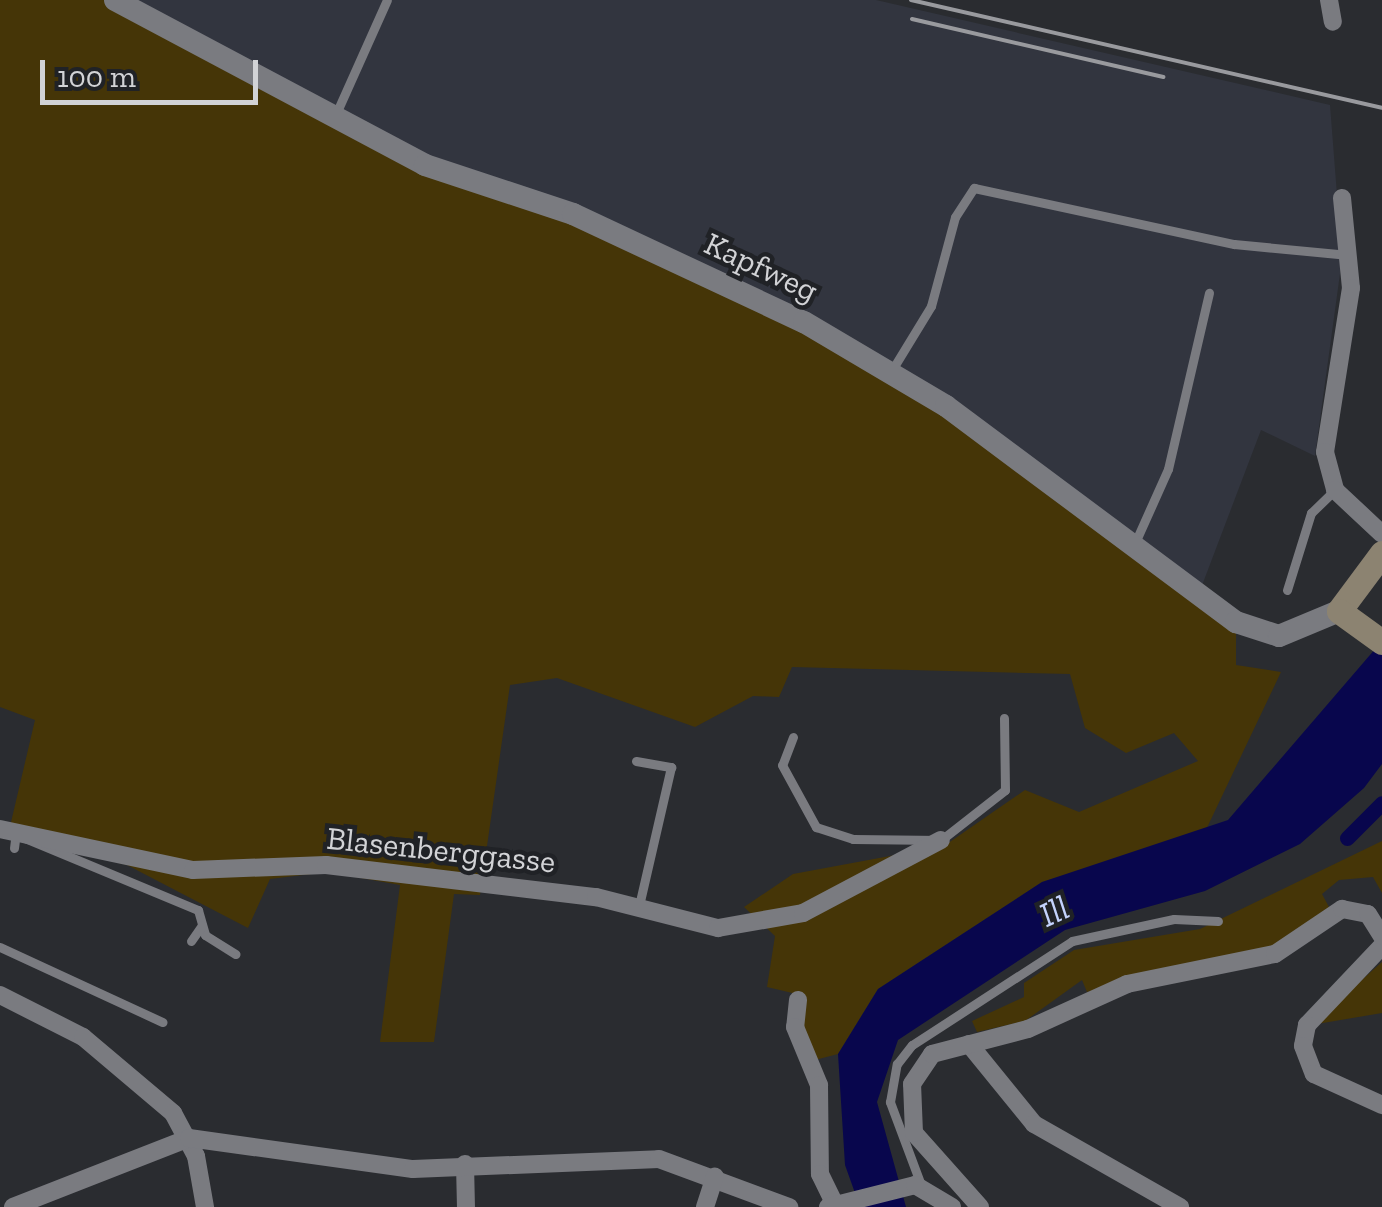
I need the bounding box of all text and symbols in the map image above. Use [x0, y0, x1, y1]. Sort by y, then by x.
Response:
scale bar [45, 40, 262, 102]
text: 100 m [57, 59, 136, 95]
street label: Kapfweg [698, 224, 824, 310]
street label: Blasenberggasse [325, 819, 557, 881]
water label: Ill [1033, 886, 1075, 936]

